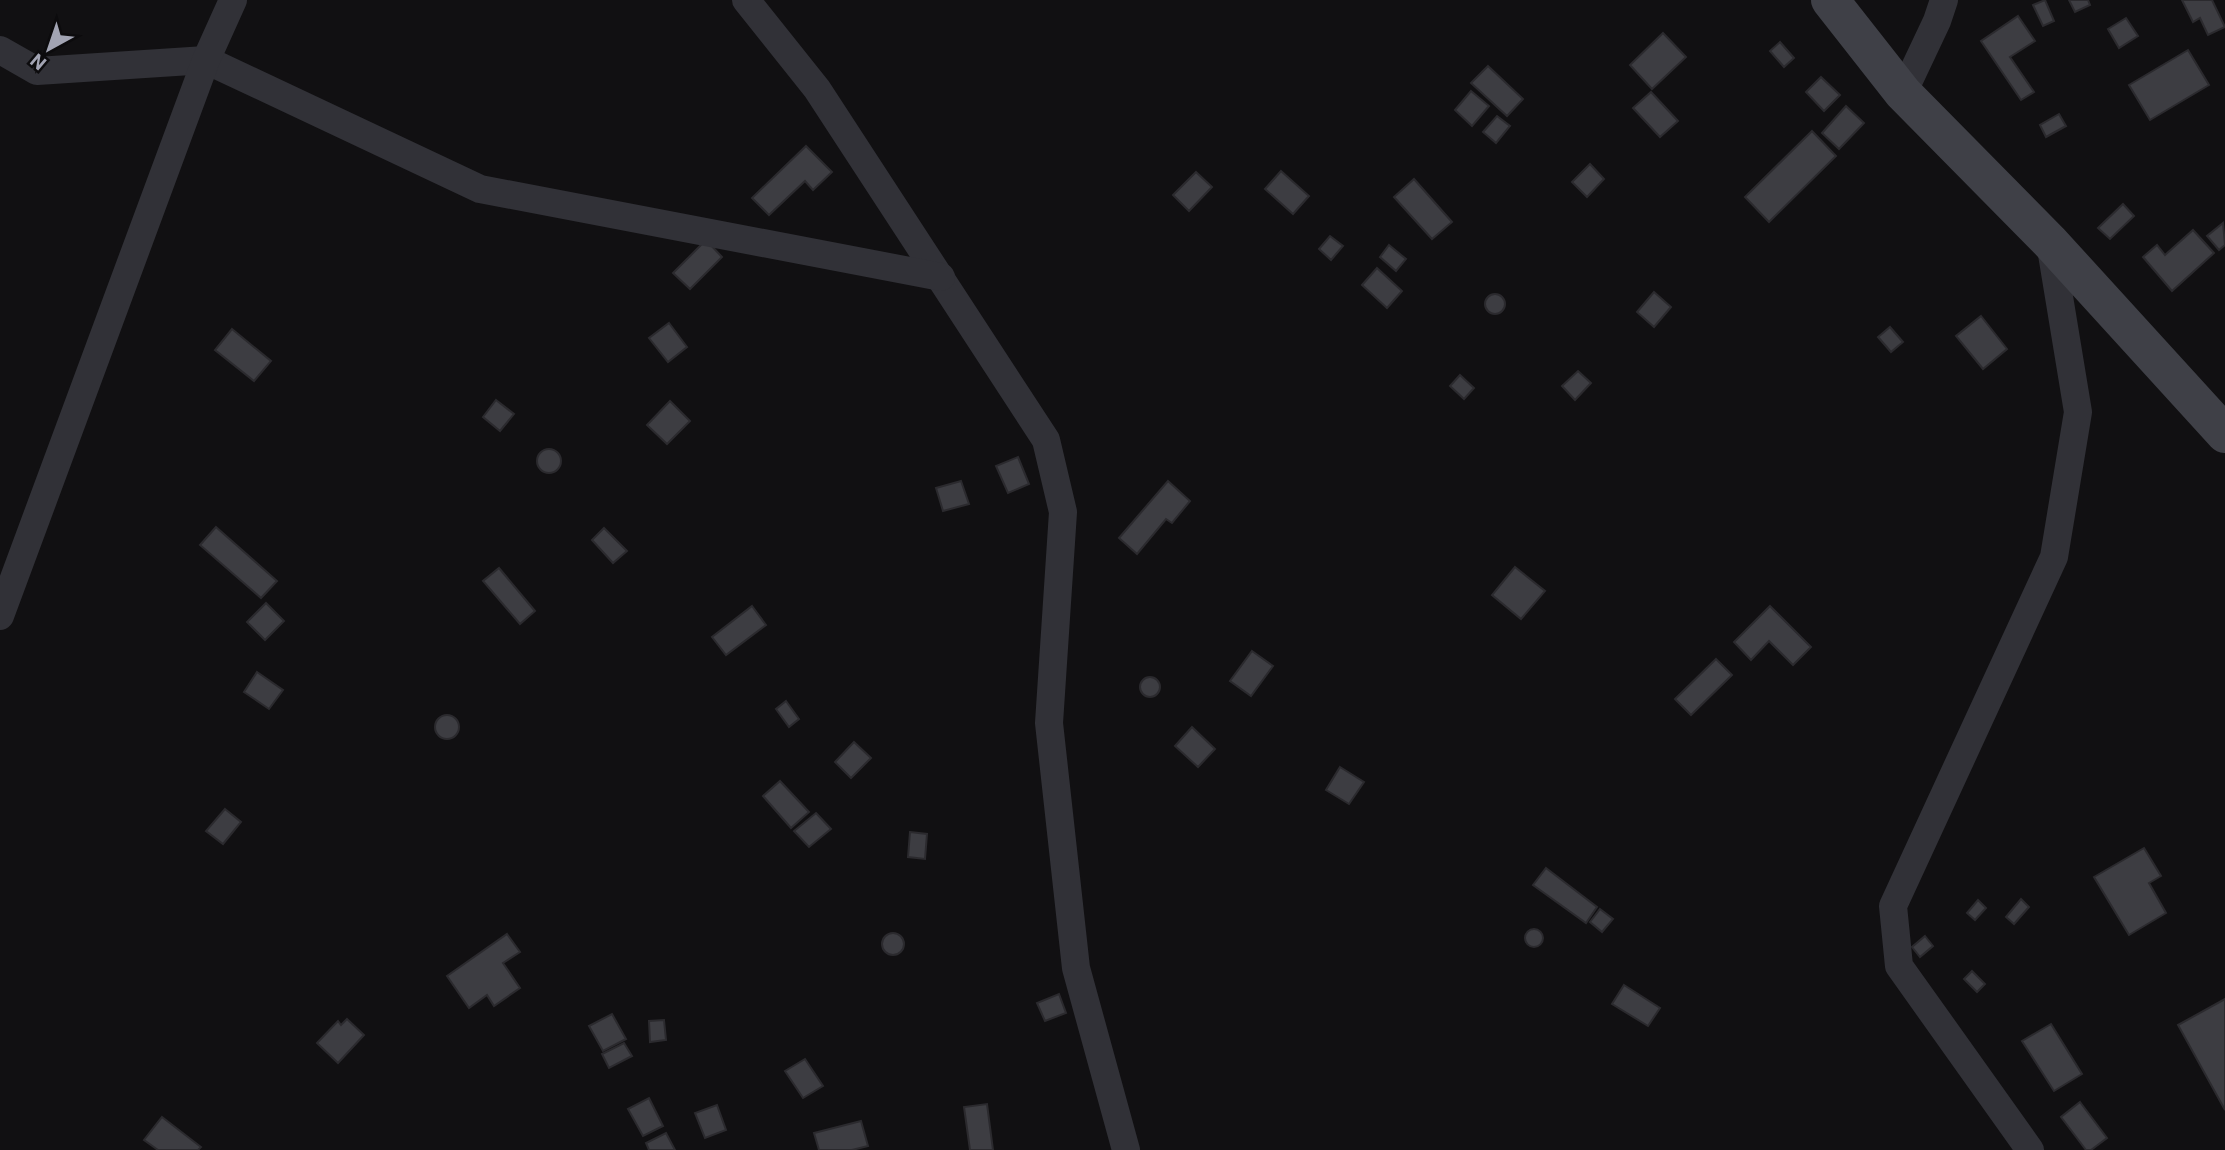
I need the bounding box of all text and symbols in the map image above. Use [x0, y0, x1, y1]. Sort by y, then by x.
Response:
north arrow [14, 14, 84, 84]
text: N [26, 49, 51, 75]

